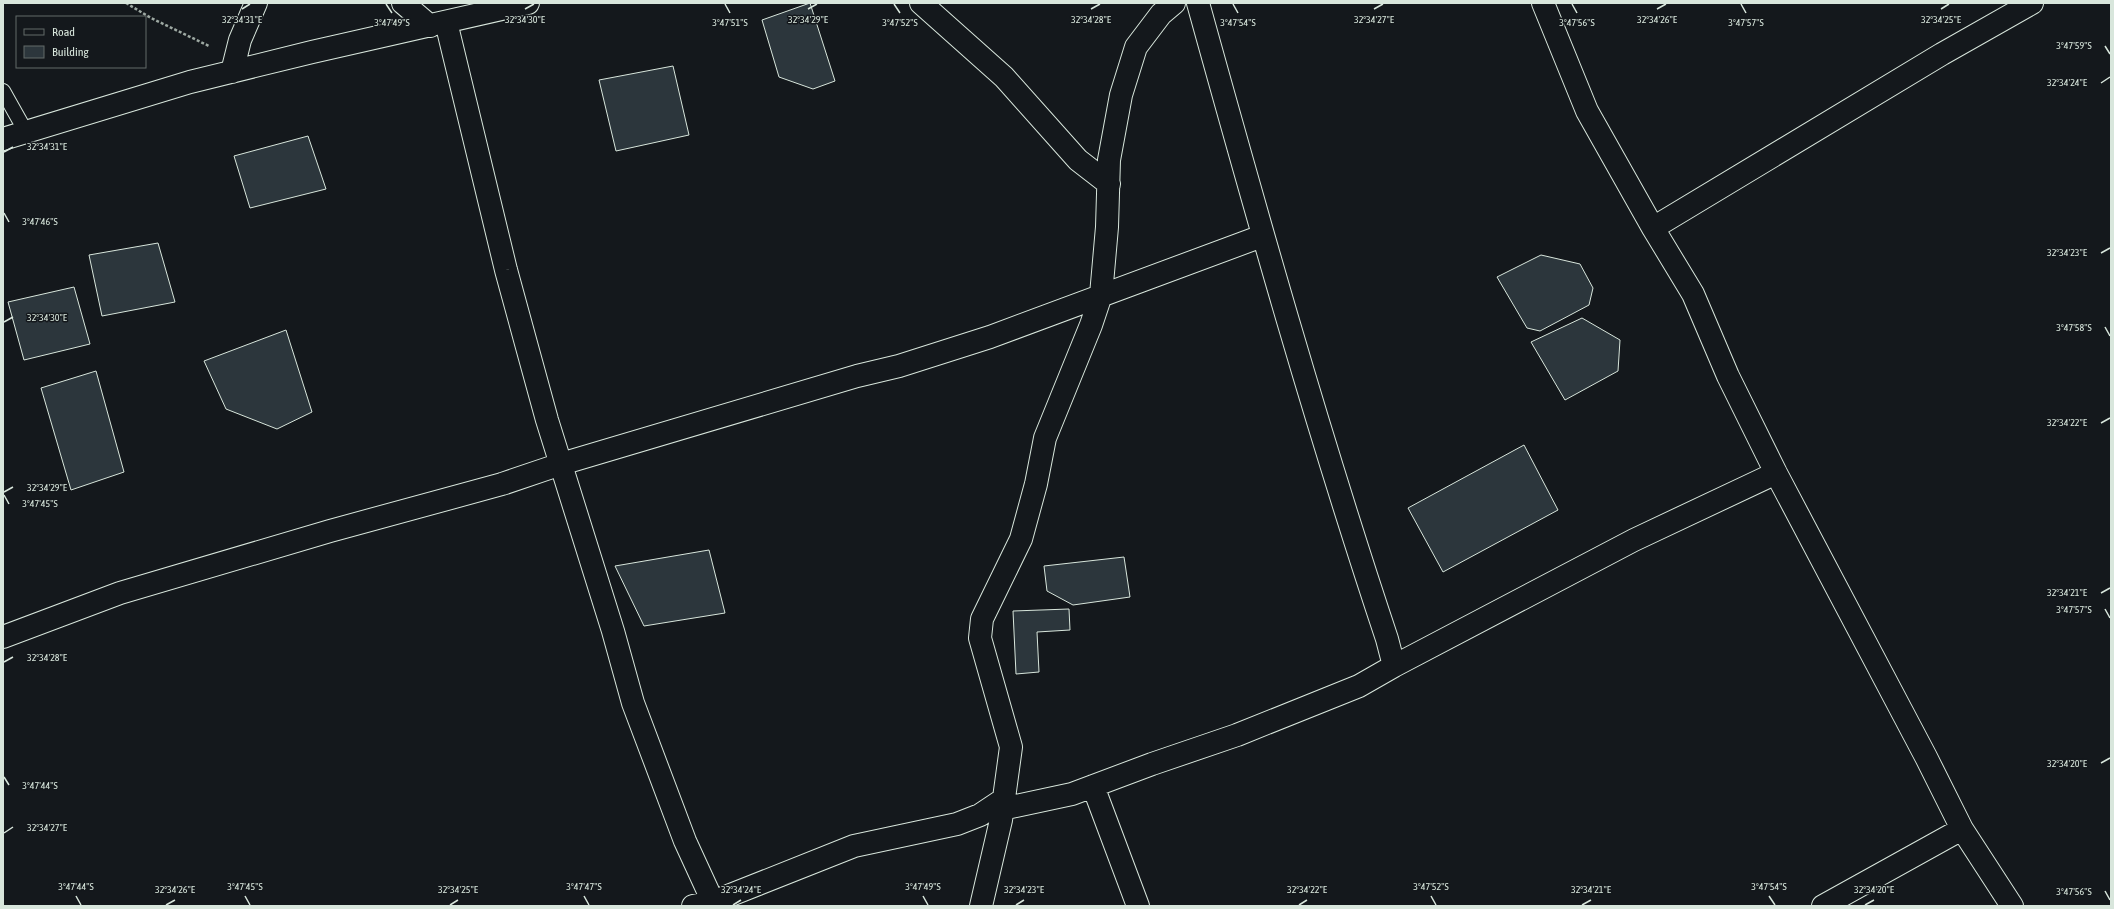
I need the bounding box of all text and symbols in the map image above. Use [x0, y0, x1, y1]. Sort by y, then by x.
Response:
text: 32°34'31"E [222, 14, 263, 25]
text: 32°34'30"E [505, 14, 546, 25]
text: 32°34'29"E [788, 14, 829, 25]
text: 32°34'28"E [1071, 14, 1112, 25]
text: 32°34'27"E [1354, 14, 1395, 25]
text: 32°34'26"E [1637, 14, 1678, 25]
text: 32°34'25"E [1921, 14, 1962, 25]
legend [16, 16, 146, 68]
text: 3°47'49"S [374, 17, 410, 28]
text: 3°47'51"S [712, 17, 748, 28]
text: 3°47'52"S [882, 17, 918, 28]
text: 3°47'54"S [1220, 17, 1256, 28]
text: 3°47'56"S [1559, 17, 1595, 28]
text: 3°47'57"S [1728, 17, 1764, 28]
text: Road [52, 25, 75, 39]
text: 3°47'59"S [2056, 40, 2092, 51]
text: Building [52, 45, 90, 59]
text: 32°34'24"E [2047, 77, 2088, 88]
text: 32°34'31"E [27, 141, 68, 152]
text: 3°47'46"S [22, 216, 58, 227]
text: 32°34'23"E [2047, 247, 2088, 258]
text: 32°34'30"E [27, 312, 68, 323]
text: 3°47'58"S [2056, 322, 2092, 333]
text: 32°34'22"E [2047, 417, 2088, 428]
text: 32°34'29"E [27, 482, 68, 493]
text: 3°47'45"S [22, 498, 58, 509]
text: 32°34'21"E [2047, 587, 2088, 598]
text: 3°47'57"S [2056, 604, 2092, 615]
text: 32°34'28"E [27, 652, 68, 663]
text: 32°34'20"E [2047, 758, 2088, 769]
text: 3°47'44"S [22, 780, 58, 791]
text: 32°34'27"E [27, 822, 68, 833]
text: 3°47'44"S [58, 881, 94, 892]
text: 3°47'45"S [227, 881, 263, 892]
text: 3°47'47"S [566, 881, 602, 892]
text: 3°47'49"S [905, 881, 941, 892]
text: 3°47'52"S [1413, 881, 1449, 892]
text: 3°47'54"S [1751, 881, 1787, 892]
text: 32°34'26"E [155, 884, 196, 895]
text: 32°34'25"E [438, 884, 479, 895]
text: 32°34'24"E [721, 884, 762, 895]
text: 32°34'23"E [1004, 884, 1045, 895]
text: 32°34'22"E [1287, 884, 1328, 895]
text: 32°34'21"E [1571, 884, 1612, 895]
text: 32°34'20"E [1854, 884, 1895, 895]
text: 3°47'56"S [2056, 886, 2092, 897]

